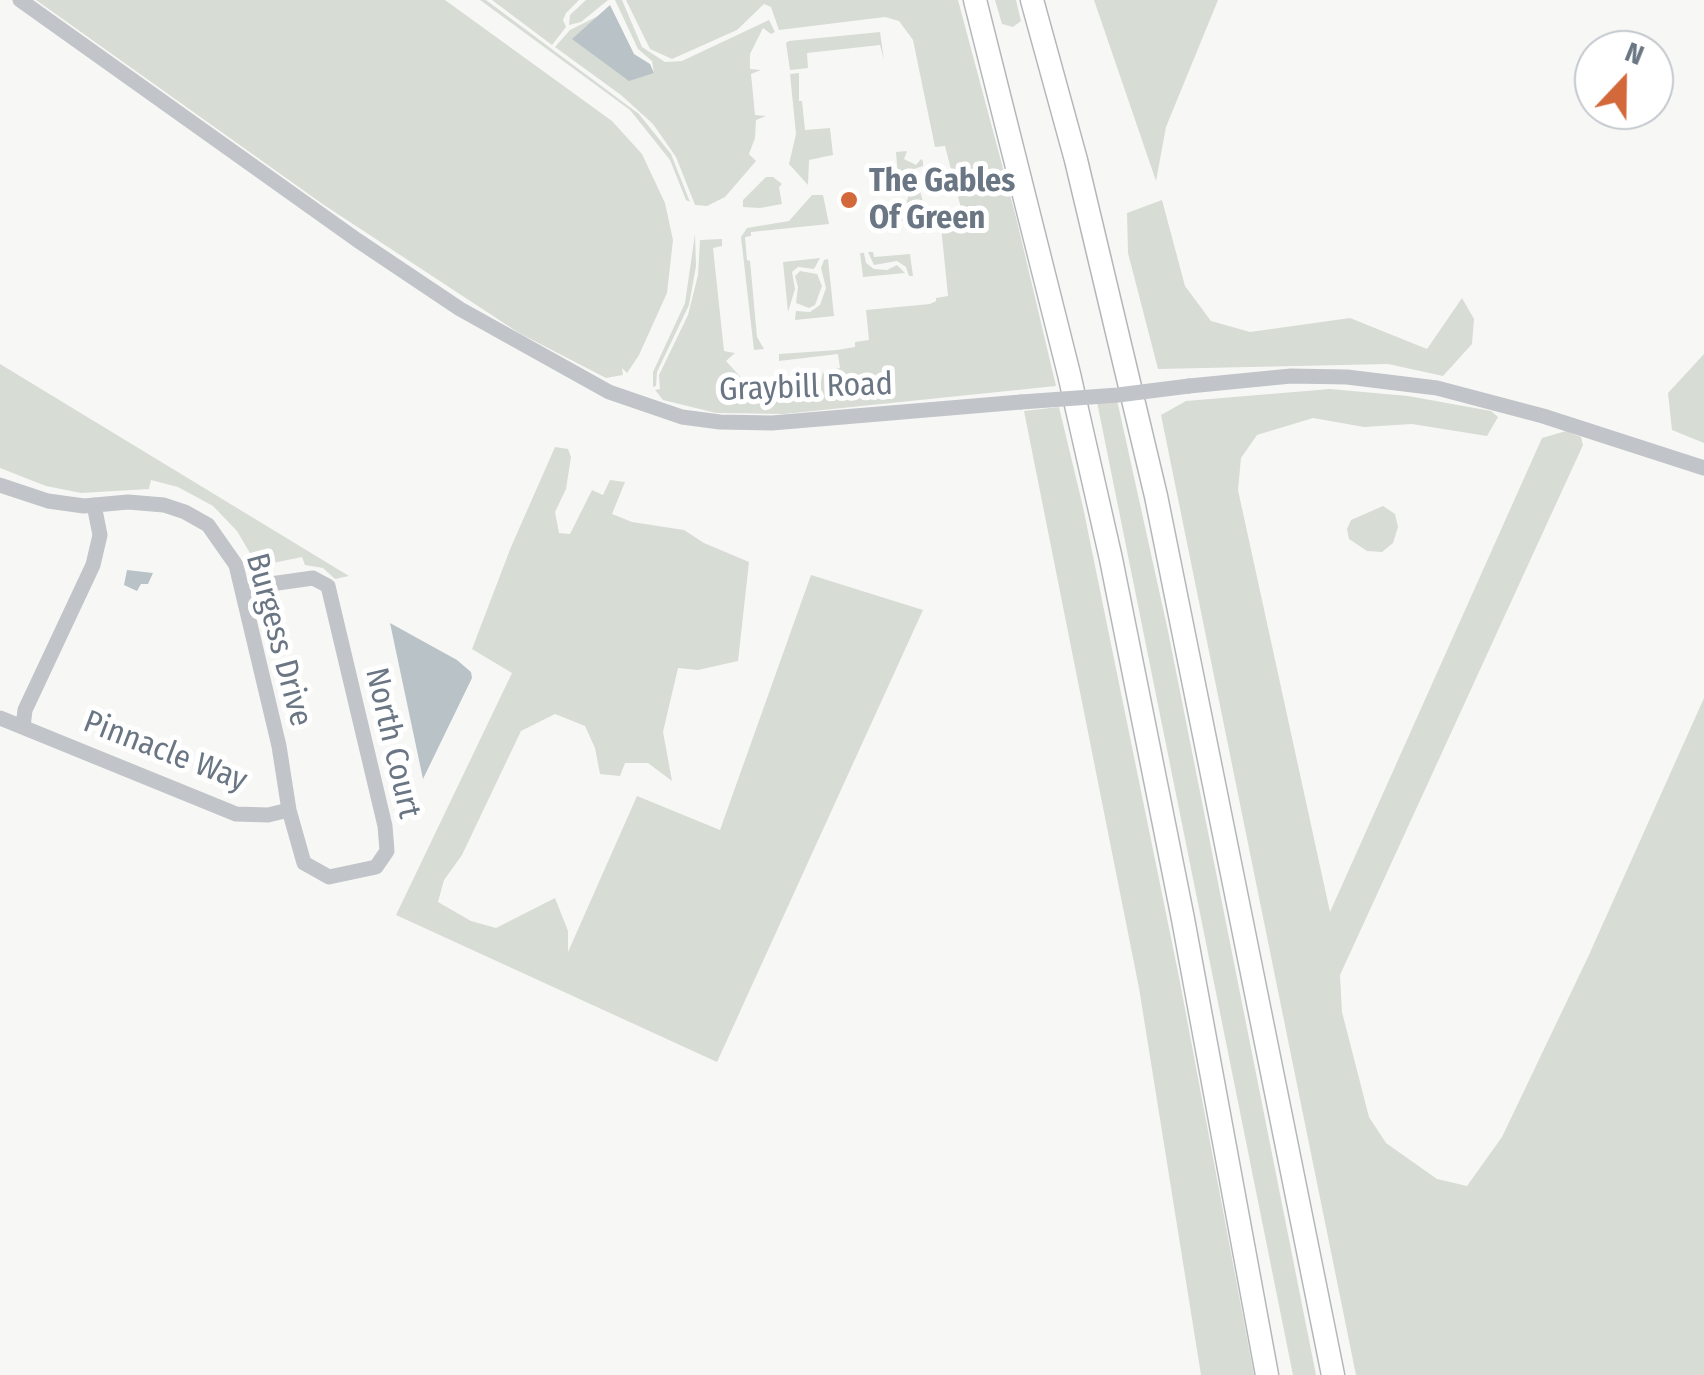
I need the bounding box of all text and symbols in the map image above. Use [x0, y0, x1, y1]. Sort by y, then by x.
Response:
north arrow [1574, 30, 1674, 130]
text: N [1621, 35, 1649, 72]
place label: The Gables Of Green [869, 163, 1015, 238]
marker: The Gables Of Green [838, 189, 860, 211]
street label: Graybill Road [718, 366, 894, 410]
street label: Burgess Drive [236, 549, 320, 731]
street label: North Court [356, 664, 428, 822]
street label: Pinnacle Way [78, 703, 252, 801]

